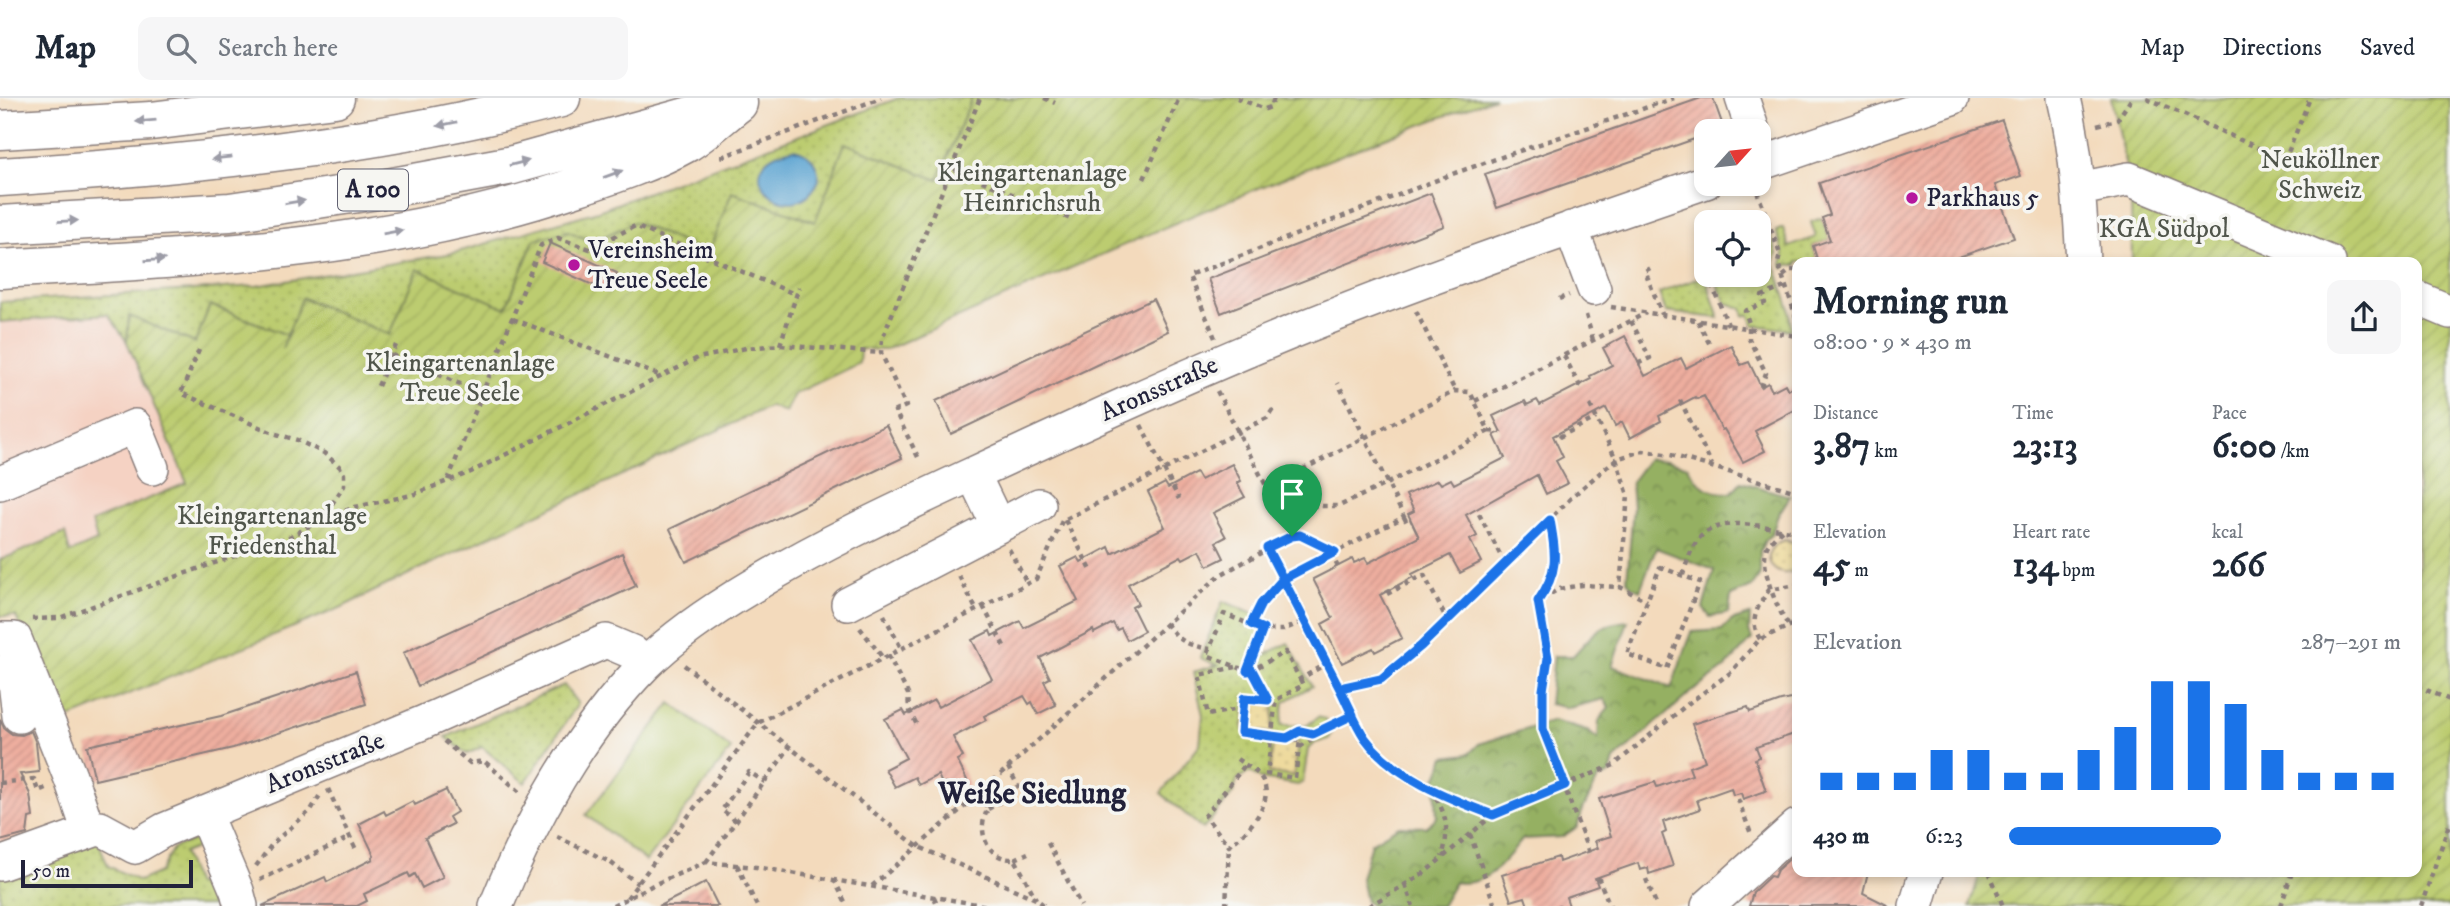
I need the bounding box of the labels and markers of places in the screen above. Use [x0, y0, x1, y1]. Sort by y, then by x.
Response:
place label: Parkhaus 5 [1926, 182, 2039, 215]
marker: Parkhaus 5 [1904, 190, 1920, 206]
place label: Vereinsheim Treue Seele [587, 234, 714, 297]
marker: Vereinsheim Treue Seele [566, 257, 582, 273]
pin [1262, 464, 1322, 536]

